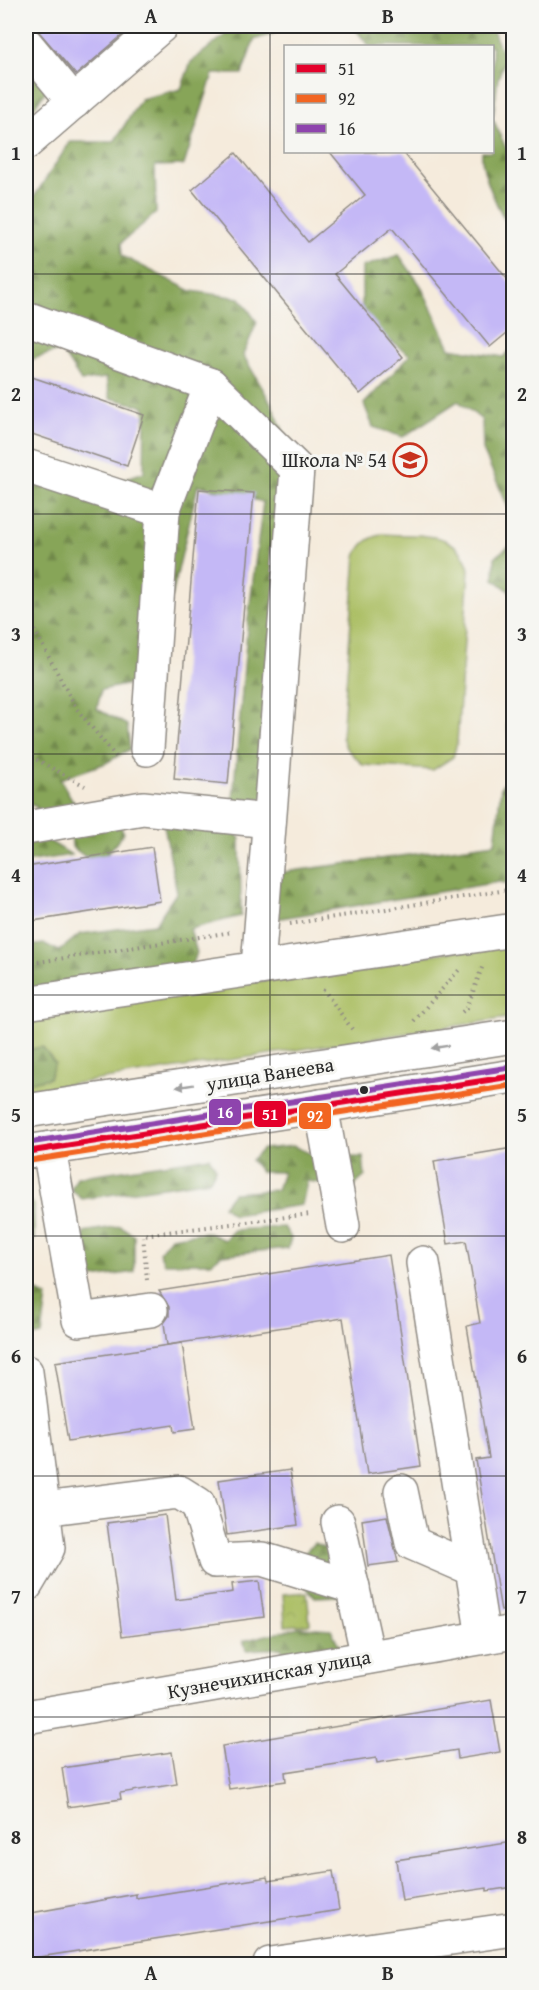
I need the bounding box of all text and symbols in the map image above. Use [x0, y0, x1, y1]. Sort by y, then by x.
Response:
text: A [145, 1, 158, 30]
text: B [382, 1, 394, 30]
legend [284, 45, 494, 153]
text: 51 [338, 55, 355, 82]
text: 92 [338, 85, 355, 112]
text: 16 [338, 115, 355, 142]
text: 1 [11, 138, 21, 167]
text: 1 [517, 138, 527, 167]
text: 2 [11, 379, 21, 408]
text: 2 [517, 379, 527, 408]
school or university icon: Школа № 54 [392, 442, 428, 478]
place label: Школа № 54 [282, 445, 387, 474]
text: 3 [11, 619, 21, 648]
text: 3 [517, 619, 527, 648]
text: 4 [11, 860, 21, 889]
text: 4 [517, 860, 527, 889]
one-way arrow [431, 1042, 450, 1051]
street label: улица Ванеева [203, 1049, 336, 1098]
one-way arrow [176, 1082, 195, 1091]
unlabelled marker [358, 1084, 370, 1096]
line badge: 16 [208, 1098, 242, 1126]
text: 5 [11, 1100, 21, 1129]
text: 16 [217, 1100, 233, 1124]
line badge: 51 [253, 1100, 287, 1128]
text: 5 [517, 1100, 527, 1129]
text: 51 [262, 1102, 278, 1126]
line badge: 92 [298, 1102, 332, 1130]
text: 92 [307, 1104, 323, 1128]
text: 6 [11, 1341, 21, 1370]
text: 6 [517, 1341, 527, 1370]
text: 7 [11, 1581, 21, 1610]
text: 7 [517, 1581, 527, 1610]
street label: Кузнечихинская улица [165, 1641, 373, 1706]
text: 8 [11, 1822, 21, 1851]
text: 8 [517, 1822, 527, 1851]
text: A [145, 1958, 158, 1987]
text: B [382, 1958, 394, 1987]

